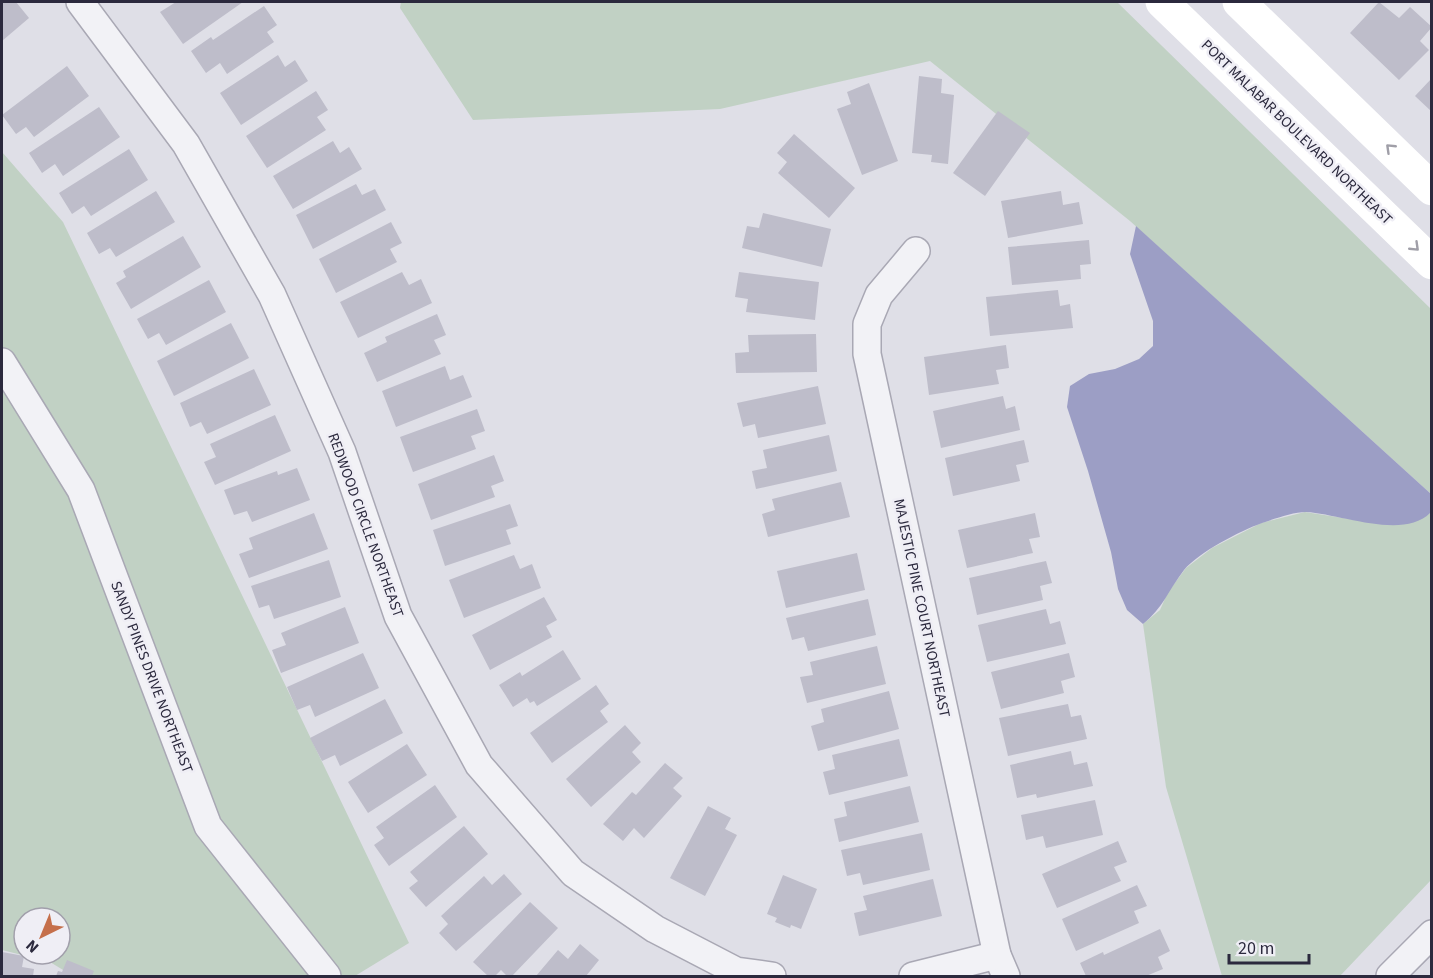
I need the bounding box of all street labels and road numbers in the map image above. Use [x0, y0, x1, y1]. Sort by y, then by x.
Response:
street label: PORT MALABAR BOULEVARD NORTHEAST [1196, 35, 1397, 230]
street label: REDWOOD CIRCLE NORTHEAST [322, 430, 409, 620]
street label: MAJESTIC PINE COURT NORTHEAST [888, 497, 955, 719]
street label: SANDY PINES DRIVE NORTHEAST [105, 578, 198, 776]

